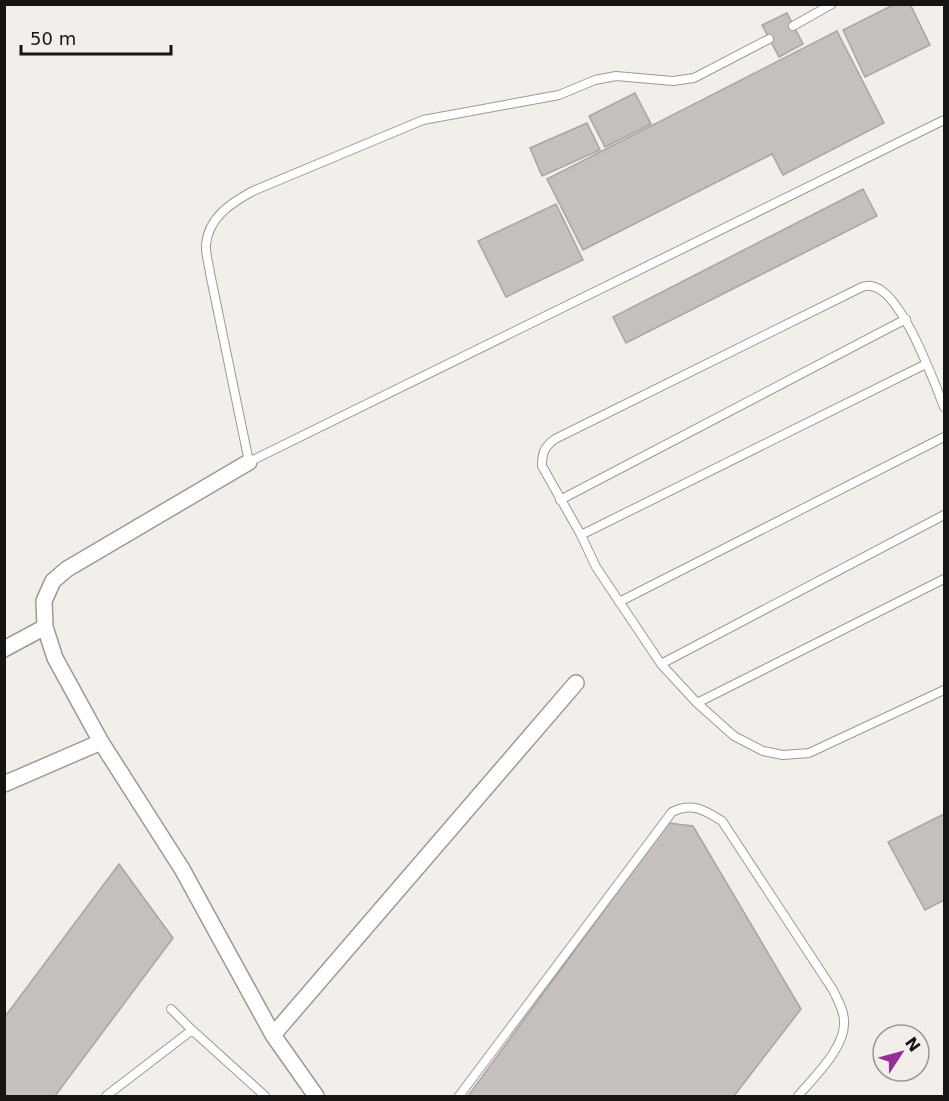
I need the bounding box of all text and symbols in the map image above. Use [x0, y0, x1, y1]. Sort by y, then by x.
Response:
scale bar [21, 18, 171, 56]
text: 50 m [30, 28, 76, 49]
north arrow [871, 1023, 931, 1083]
text: N [901, 1033, 924, 1055]

